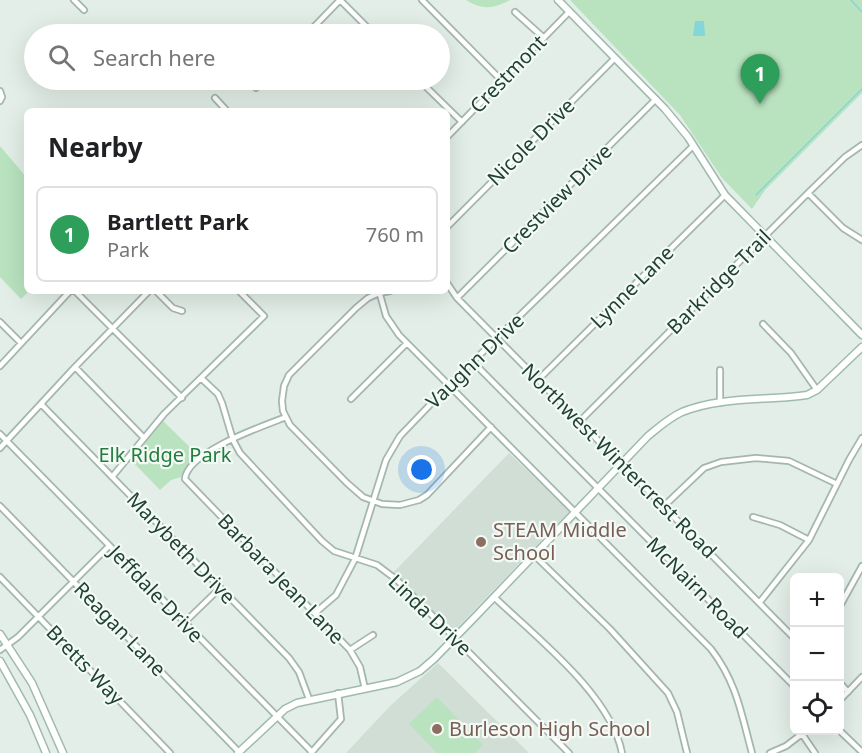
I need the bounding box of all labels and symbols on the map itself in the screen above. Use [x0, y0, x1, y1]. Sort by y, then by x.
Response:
street label: Crestmont [464, 29, 552, 119]
pin: 1 [740, 54, 780, 104]
street label: Nicole Drive [481, 92, 580, 191]
street label: Crestview Drive [496, 138, 618, 260]
street label: Barkridge Trail [661, 224, 777, 340]
street label: Lynne Lane [584, 239, 679, 334]
street label: Vaughn Drive [420, 307, 530, 414]
street label: Northwest Wintercrest Road [516, 357, 723, 564]
park label: Elk Ridge Park [98, 441, 232, 468]
your location [407, 455, 436, 484]
street label: Marybeth Drive [121, 486, 242, 609]
street label: Barbara Jean Lane [212, 508, 351, 650]
place label: STEAM Middle School [493, 516, 627, 566]
street label: McNairn Road [641, 531, 754, 644]
marker: STEAM Middle School [474, 535, 488, 549]
street label: Jeffdale Drive [102, 538, 210, 648]
street label: Linda Drive [383, 568, 478, 661]
street label: Reagan Lane [68, 576, 172, 682]
street label: Bretts Way [41, 619, 131, 711]
place label: Burleson High School [449, 715, 650, 742]
marker: Burleson High School [430, 722, 444, 736]

